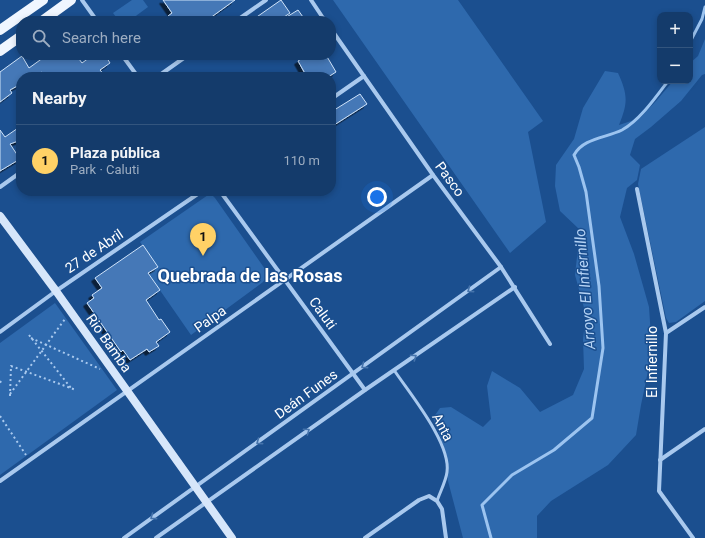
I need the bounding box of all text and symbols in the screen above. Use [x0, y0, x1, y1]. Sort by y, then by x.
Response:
map controls [657, 12, 693, 84]
button: + [657, 12, 693, 48]
search box [16, 16, 336, 60]
icon: search [30, 27, 52, 49]
text: Search here [62, 29, 141, 47]
button: − [657, 48, 693, 84]
text: Nearby [32, 88, 87, 108]
text: Plaza pública [70, 144, 160, 162]
text: 1 [41, 153, 49, 168]
text: 110 m [283, 153, 320, 168]
street label: Pasco [432, 159, 468, 199]
text: Park · Caluti [70, 162, 139, 177]
your location [367, 187, 387, 207]
pin: 1 [190, 223, 216, 256]
street label: 27 de Abril [62, 226, 126, 276]
water label: Arroyo El Infiernillo [571, 228, 599, 351]
district label: Quebrada de las Rosas [158, 265, 342, 286]
one-way arrow [467, 285, 474, 293]
street label: Caluti [306, 294, 340, 332]
street label: Palpa [191, 302, 229, 336]
street label: Rio Bamba [83, 311, 135, 375]
street label: El Infiernillo [644, 326, 660, 398]
one-way arrow [409, 355, 416, 362]
one-way arrow [362, 361, 369, 368]
street label: Deán Funes [272, 366, 340, 422]
street label: Anta [429, 410, 457, 444]
one-way arrow [303, 428, 310, 436]
one-way arrow [256, 437, 263, 444]
one-way arrow [150, 512, 157, 520]

